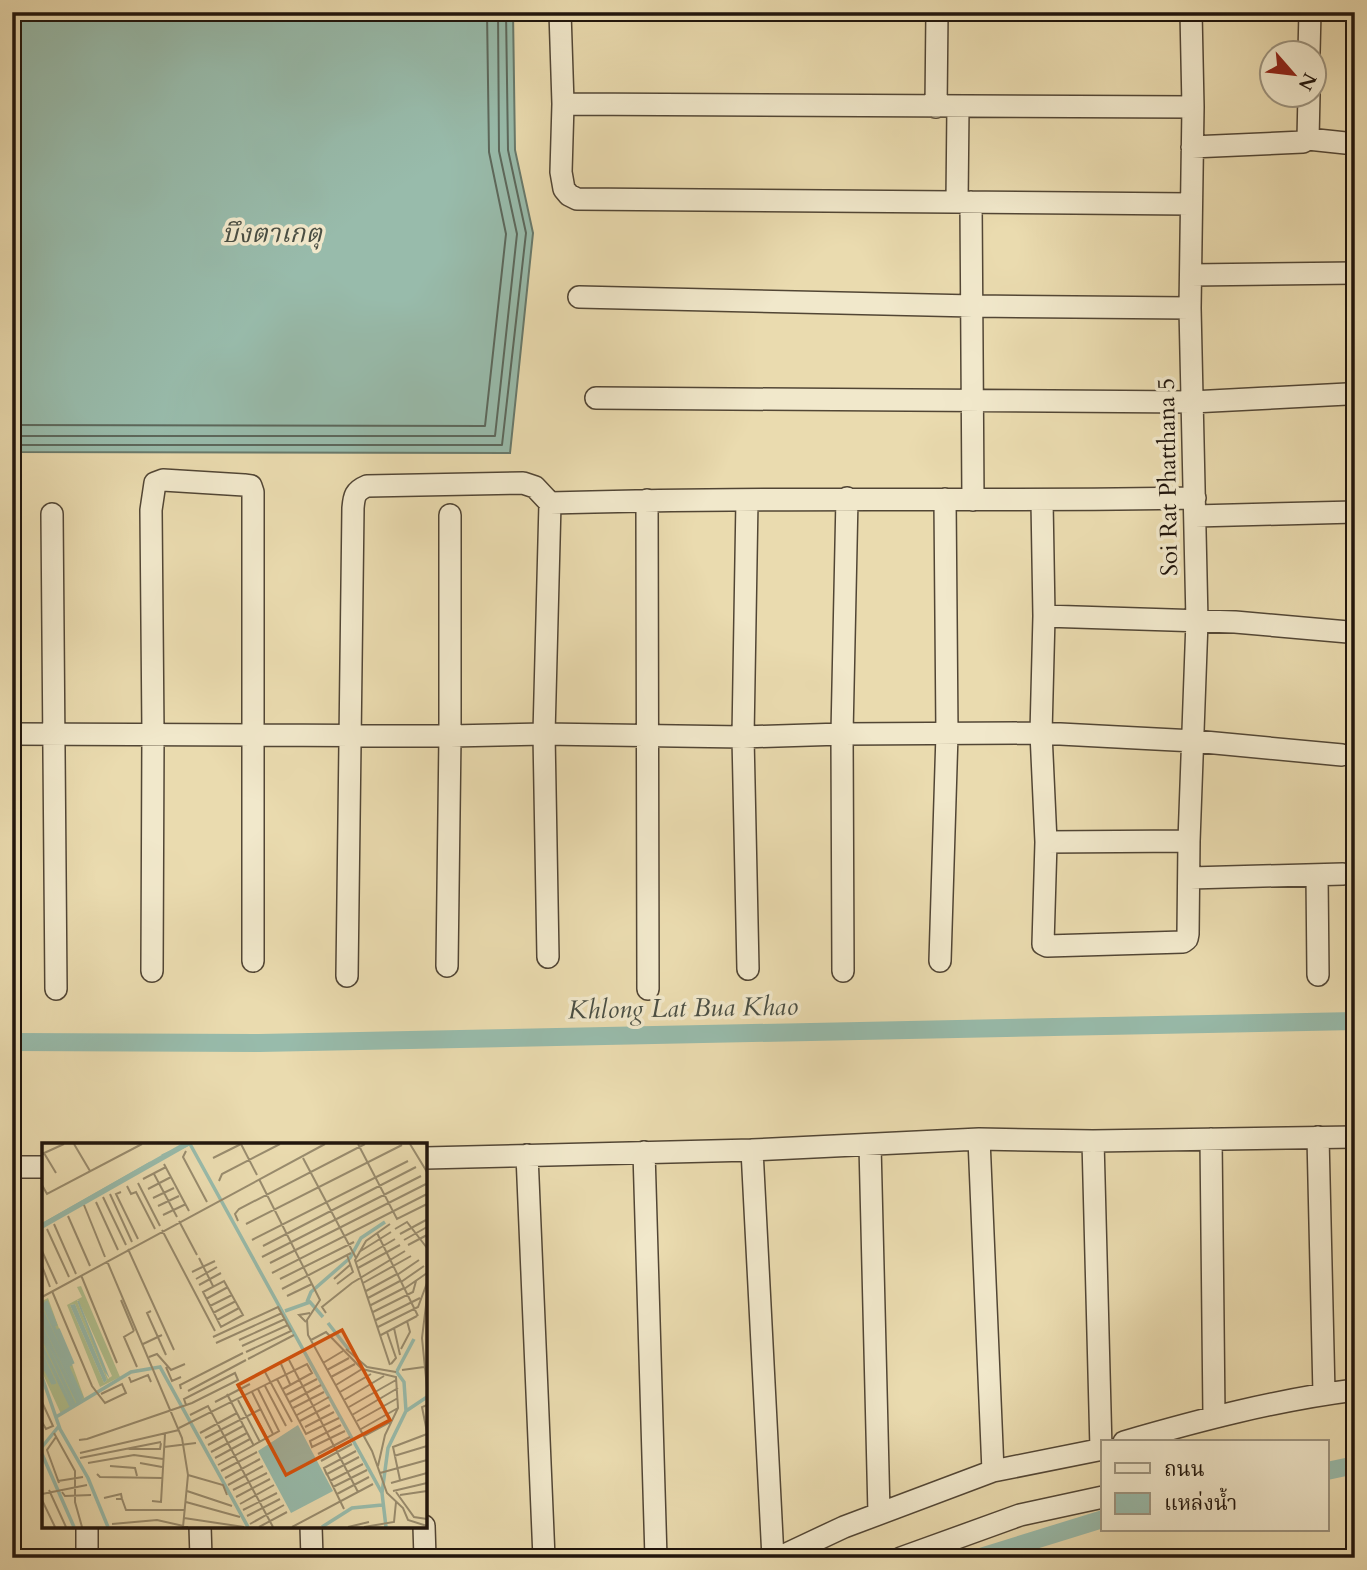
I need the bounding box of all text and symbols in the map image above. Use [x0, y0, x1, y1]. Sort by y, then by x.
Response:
north arrow [1258, 38, 1328, 108]
text: N [1292, 68, 1322, 95]
water label: บึงตาเกตุ [222, 216, 322, 251]
street label: Soi Rat Phatthana 5 [1150, 378, 1186, 576]
water label: Khlong Lat Bua Khao [567, 988, 799, 1028]
inset map [42, 1143, 427, 1528]
legend [1101, 1440, 1328, 1532]
text: ถนน [1164, 1455, 1205, 1484]
text: แหล่งน้ำ [1164, 1487, 1237, 1518]

